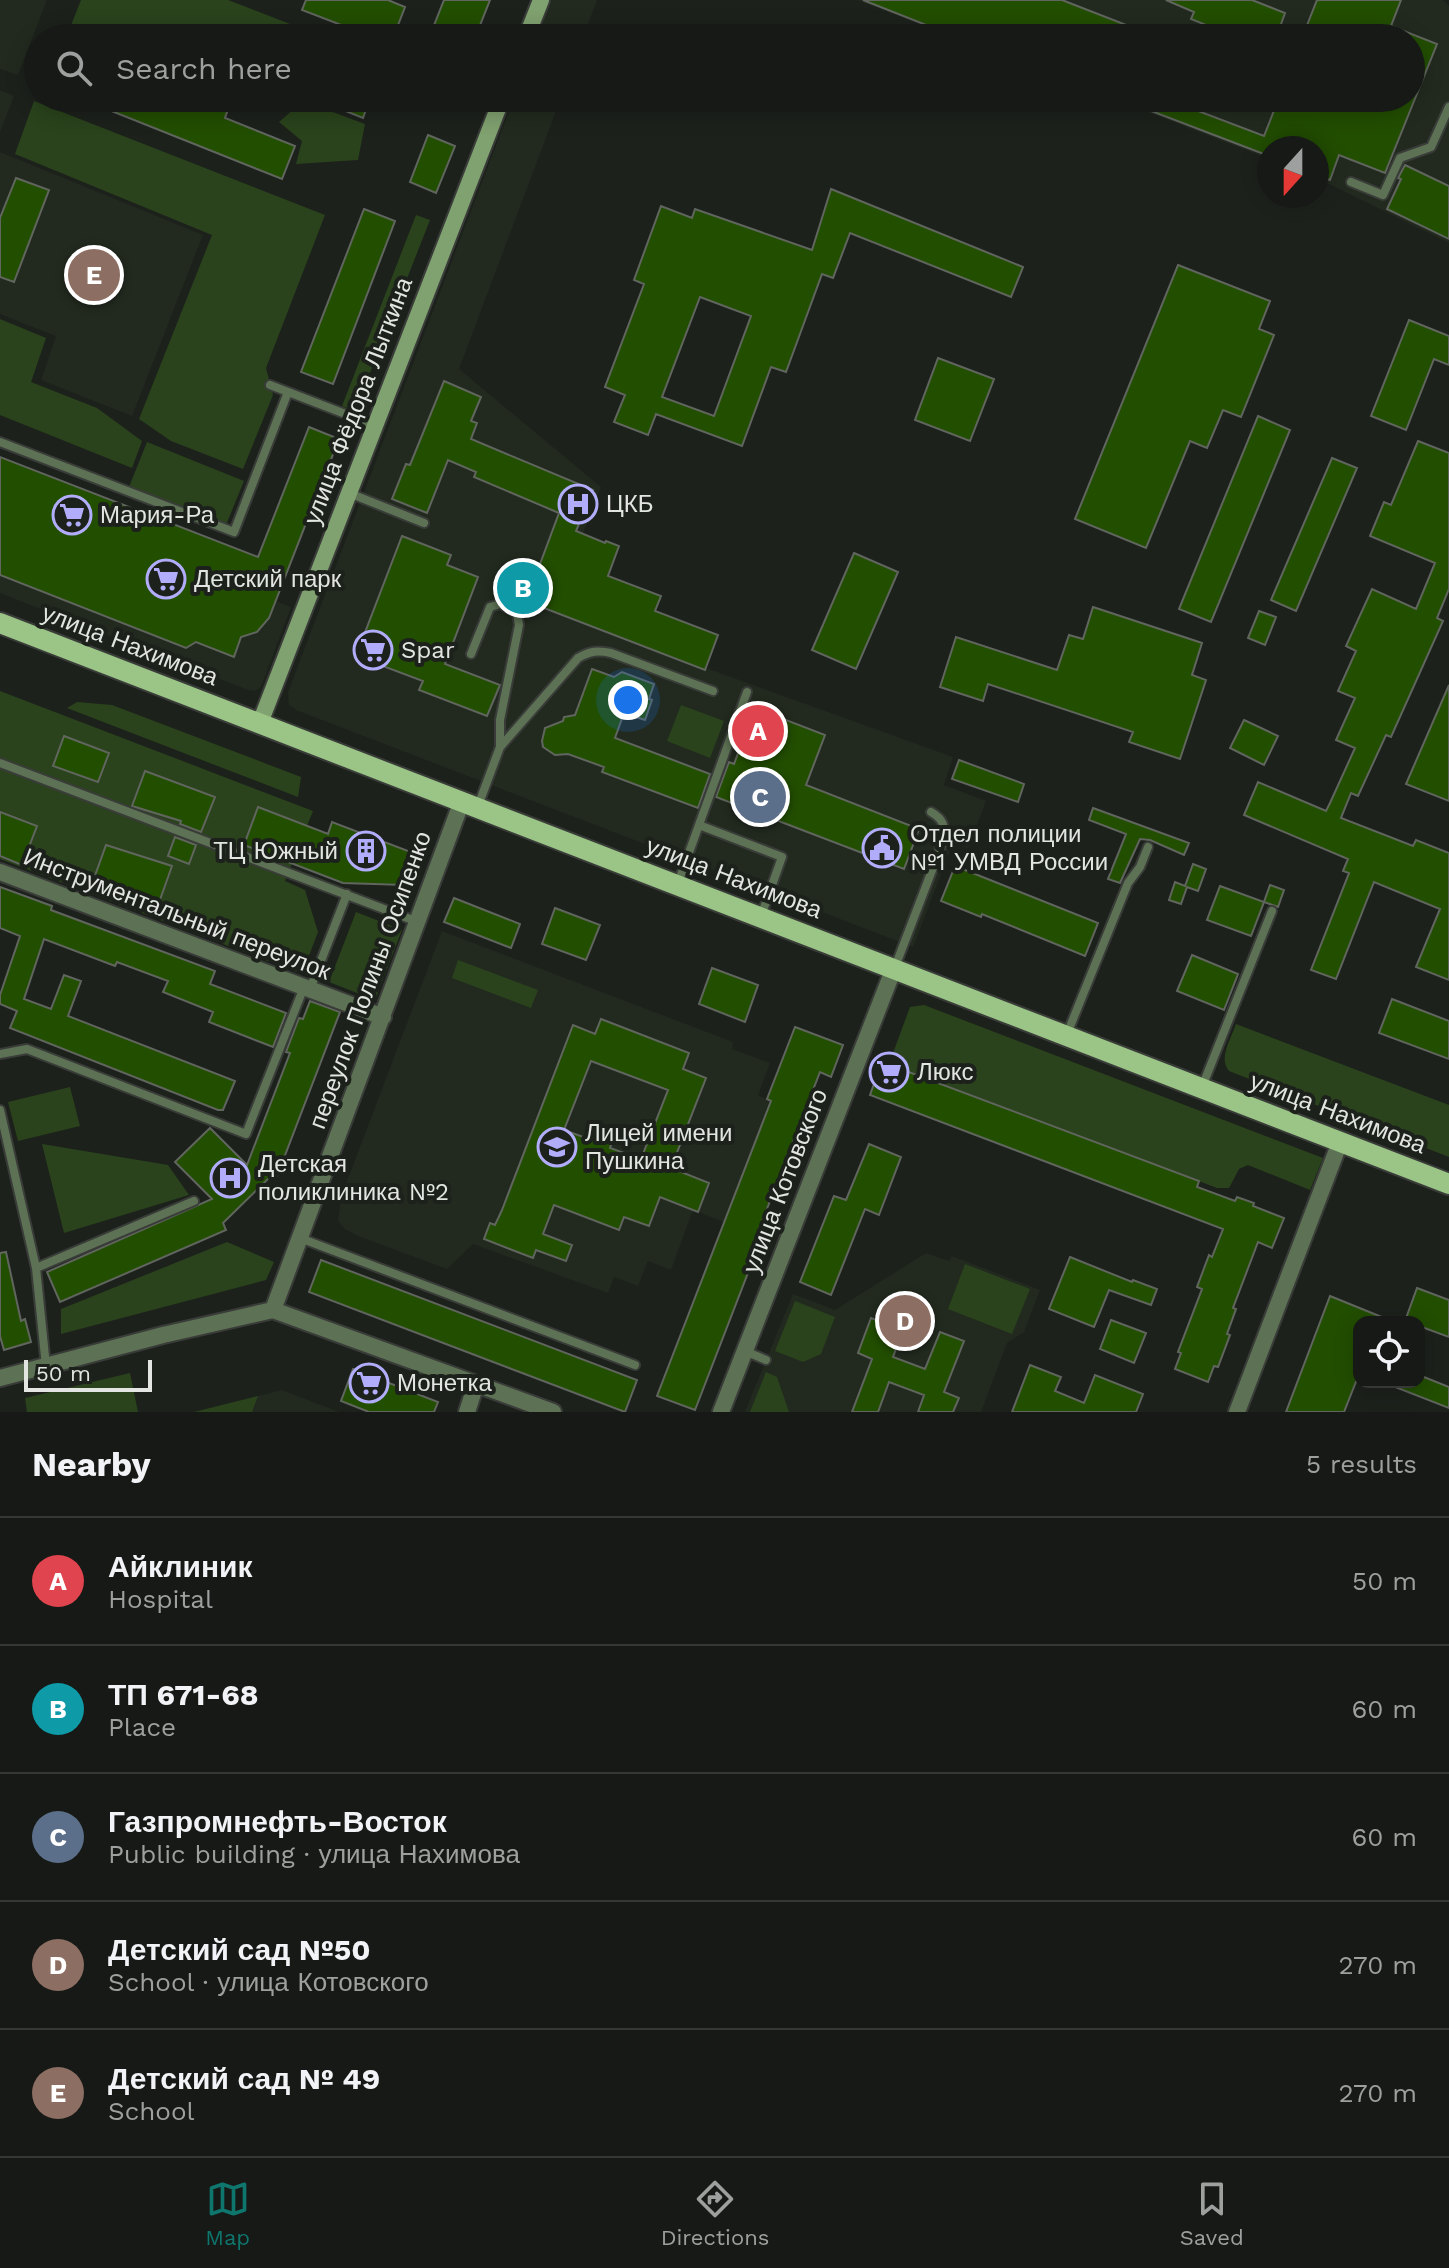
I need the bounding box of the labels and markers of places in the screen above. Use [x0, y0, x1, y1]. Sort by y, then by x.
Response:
pin: E [68, 245, 120, 305]
hospital icon: ЦКБ [557, 483, 599, 525]
place label: ЦКБ [606, 490, 653, 518]
supermarket icon: Мария-Ра [51, 494, 93, 536]
place label: Мария-Ра [100, 501, 215, 529]
supermarket icon: Детский парк [145, 558, 187, 600]
pin: B [497, 558, 549, 618]
place label: Детский парк [194, 565, 342, 593]
supermarket icon: Spar [352, 629, 394, 671]
place label: Spar [401, 636, 455, 664]
pin: A [732, 701, 784, 761]
pin: C [734, 767, 786, 827]
place label: Отдел полиции №1 УМВД России [910, 820, 1108, 876]
public building icon: Отдел полиции №1 УМВД России [861, 827, 903, 869]
building icon: ТЦ Южный [345, 830, 387, 872]
place label: ТЦ Южный [213, 837, 338, 865]
supermarket icon: Люкс [868, 1051, 910, 1093]
place label: Люкс [917, 1058, 974, 1086]
place label: Лицей имени Пушкина [585, 1119, 733, 1175]
school or university icon: Лицей имени Пушкина [536, 1126, 578, 1168]
place label: Детская поликлиника №2 [258, 1150, 449, 1206]
hospital icon: Детская поликлиника №2 [209, 1157, 251, 1199]
pin: D [879, 1291, 931, 1351]
supermarket icon: Монетка [348, 1362, 390, 1404]
place label: Монетка [397, 1369, 492, 1397]

